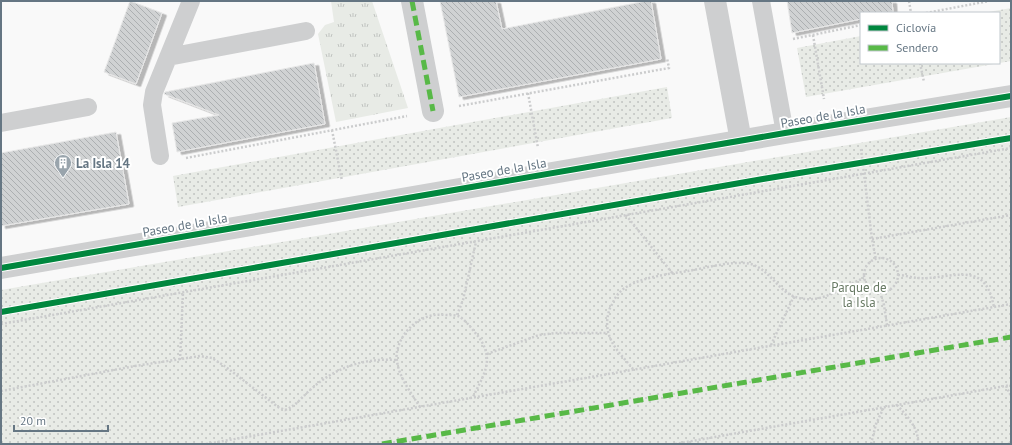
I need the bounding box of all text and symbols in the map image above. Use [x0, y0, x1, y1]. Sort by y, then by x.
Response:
legend [860, 12, 1000, 64]
text: Ciclovía [896, 20, 936, 35]
text: Sendero [896, 40, 938, 55]
street label: Paseo de la Isla [779, 100, 867, 132]
building icon: La Isla 14 [53, 153, 73, 178]
street label: Paseo de la Isla [460, 154, 548, 186]
place label: La Isla 14 [76, 155, 131, 172]
street label: Paseo de la Isla [141, 209, 229, 241]
park label: Parque de la Isla [831, 279, 887, 311]
scale bar [14, 407, 108, 433]
text: 20 m [20, 413, 46, 428]

